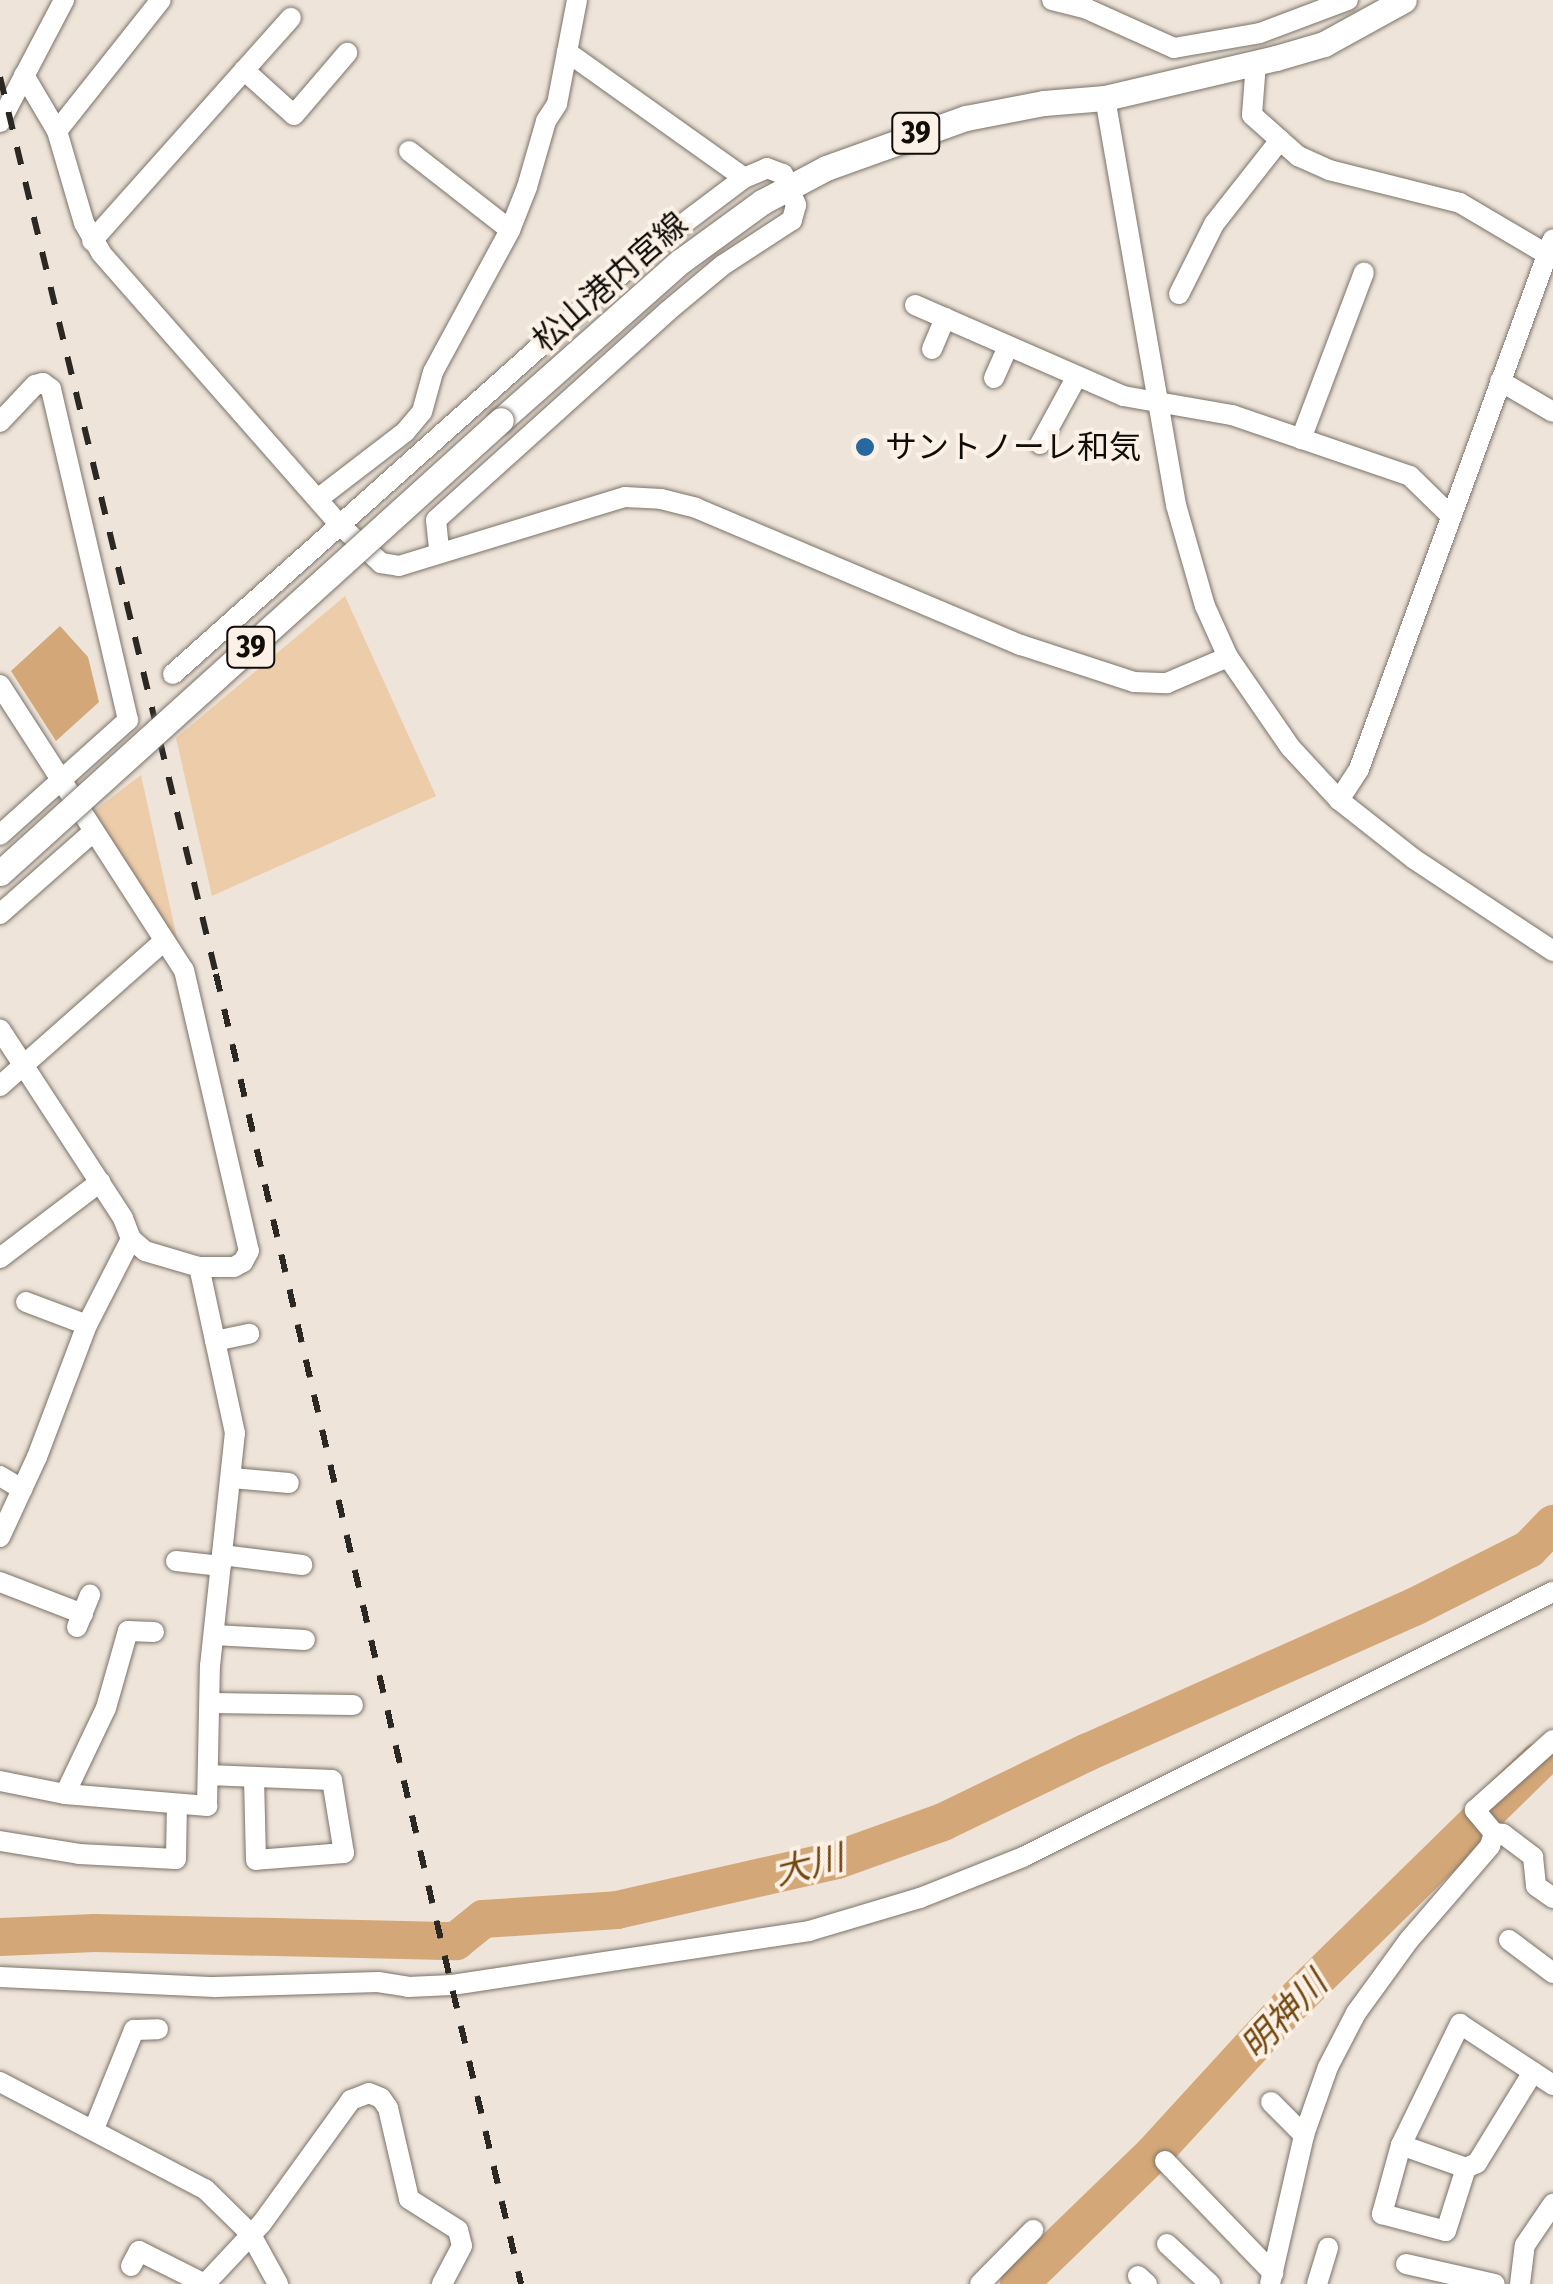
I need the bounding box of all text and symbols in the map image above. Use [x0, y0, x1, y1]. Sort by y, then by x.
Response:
road number: 39 [891, 108, 941, 158]
street label: 松山港内宮線 [525, 205, 695, 359]
place label: サントノーレ和気 [885, 428, 1141, 466]
marker: サントノーレ和気 [854, 436, 876, 458]
road number: 39 [226, 622, 276, 672]
water label: 大川 [770, 1836, 848, 1894]
water label: 明神川 [1232, 1963, 1336, 2067]

